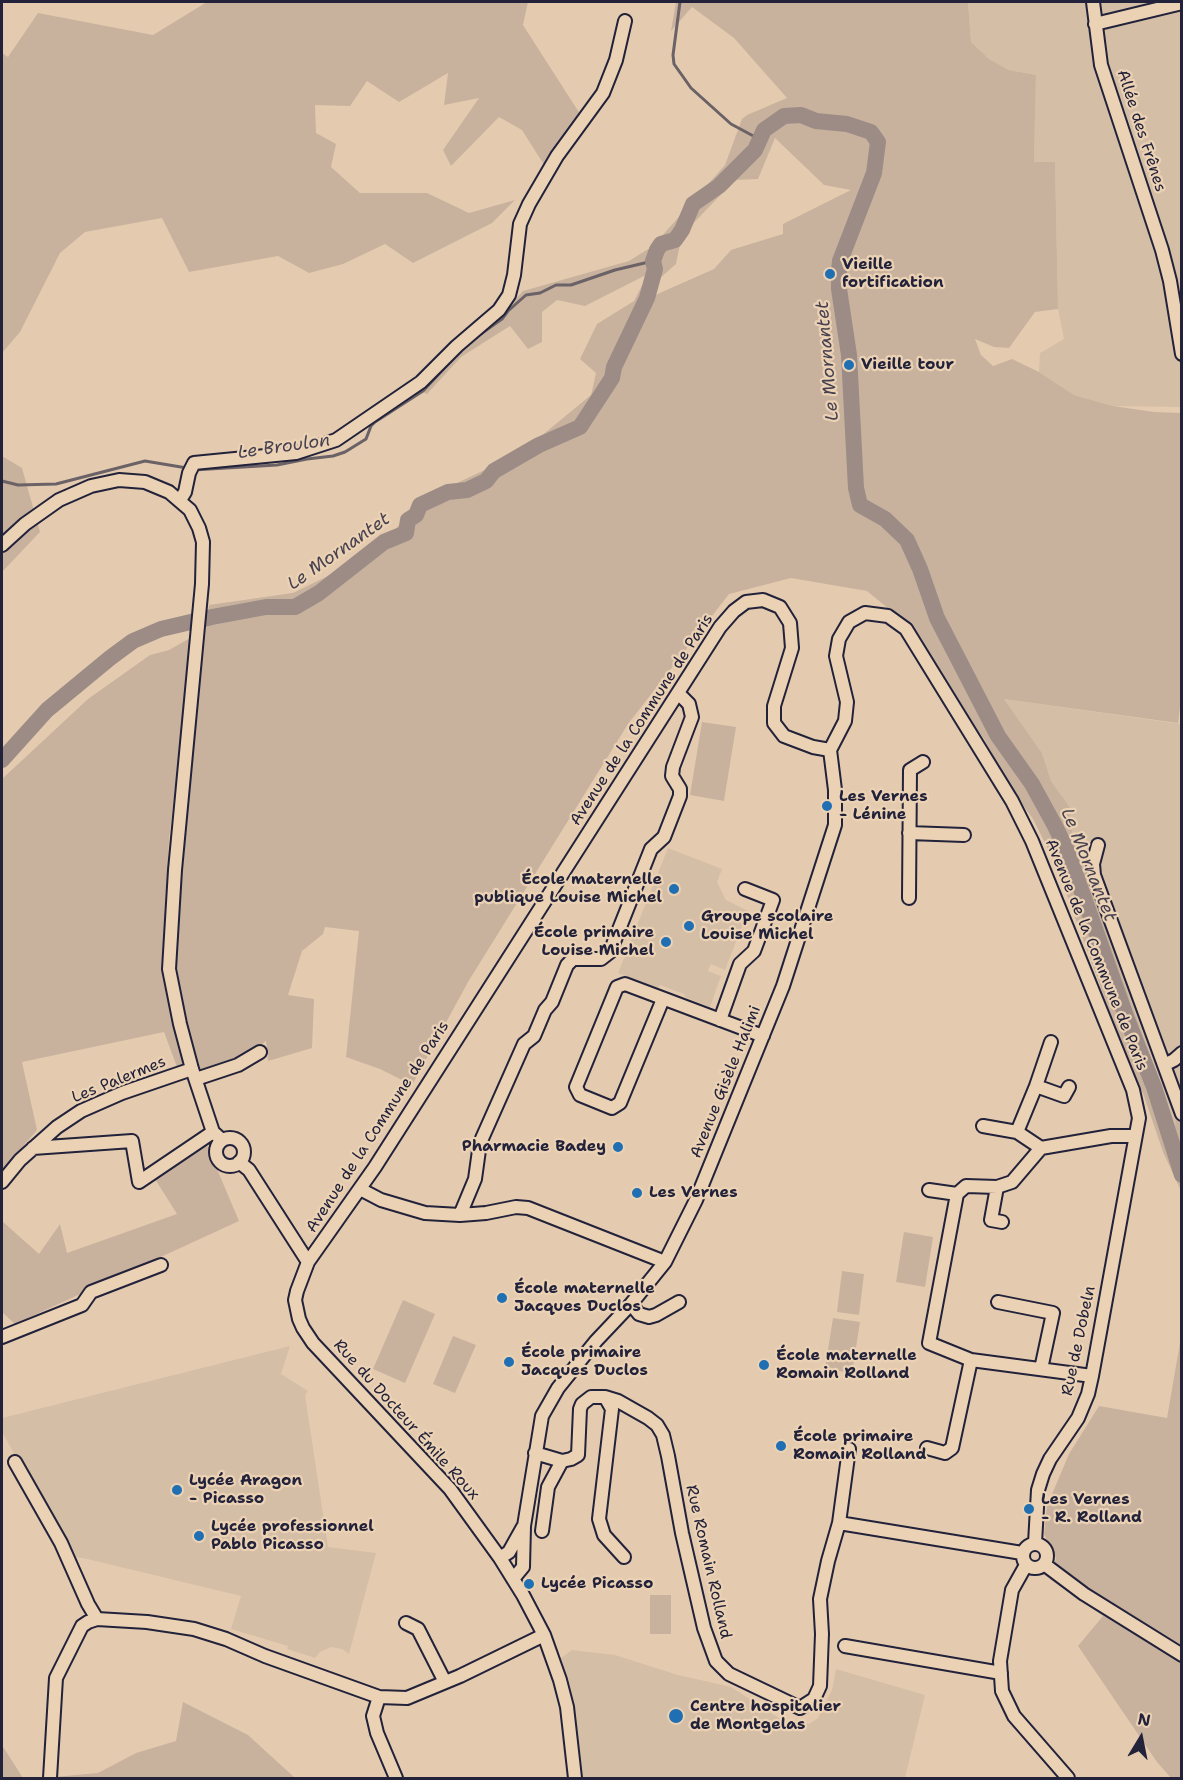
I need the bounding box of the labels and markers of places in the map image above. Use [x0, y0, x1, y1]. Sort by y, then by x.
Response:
place label: Vieille fortification [842, 255, 944, 293]
marker: Vieille fortification [823, 267, 837, 281]
place label: Vieille tour [861, 355, 954, 375]
marker: Vieille tour [842, 358, 856, 372]
place label: Les Vernes - Lénine [839, 787, 928, 825]
marker: Les Vernes - Lénine [820, 799, 834, 813]
place label: École maternelle publique Louise Michel [474, 870, 662, 908]
marker: École maternelle publique Louise Michel [667, 882, 681, 896]
place label: Groupe scolaire Louise Michel [701, 907, 833, 945]
marker: Groupe scolaire Louise Michel [682, 919, 696, 933]
place label: École primaire Louise Michel [534, 923, 654, 961]
marker: École primaire Louise Michel [659, 935, 673, 949]
place label: Pharmacie Badey [462, 1137, 606, 1157]
marker: Pharmacie Badey [611, 1140, 625, 1154]
place label: Les Vernes [649, 1183, 738, 1203]
marker: Les Vernes [630, 1186, 644, 1200]
place label: École maternelle Jacques Duclos [514, 1279, 655, 1317]
marker: École maternelle Jacques Duclos [495, 1291, 509, 1305]
place label: École primaire Jacques Duclos [521, 1343, 648, 1381]
place label: École maternelle Romain Rolland [776, 1346, 917, 1384]
marker: École primaire Jacques Duclos [502, 1355, 516, 1369]
marker: École maternelle Romain Rolland [757, 1358, 771, 1372]
place label: École primaire Romain Rolland [793, 1427, 926, 1465]
marker: École primaire Romain Rolland [774, 1439, 788, 1453]
place label: Lycée Aragon - Picasso [189, 1471, 302, 1509]
marker: Lycée Aragon - Picasso [170, 1483, 184, 1497]
place label: Les Vernes - R. Rolland [1041, 1490, 1142, 1528]
marker: Les Vernes - R. Rolland [1022, 1502, 1036, 1516]
place label: Lycée professionnel Pablo Picasso [211, 1517, 374, 1555]
marker: Lycée professionnel Pablo Picasso [192, 1529, 206, 1543]
place label: Lycée Picasso [541, 1574, 653, 1594]
marker: Lycée Picasso [522, 1577, 536, 1591]
place label: Centre hospitalier de Montgelas [690, 1697, 841, 1735]
marker: Centre hospitalier de Montgelas [667, 1707, 685, 1725]

